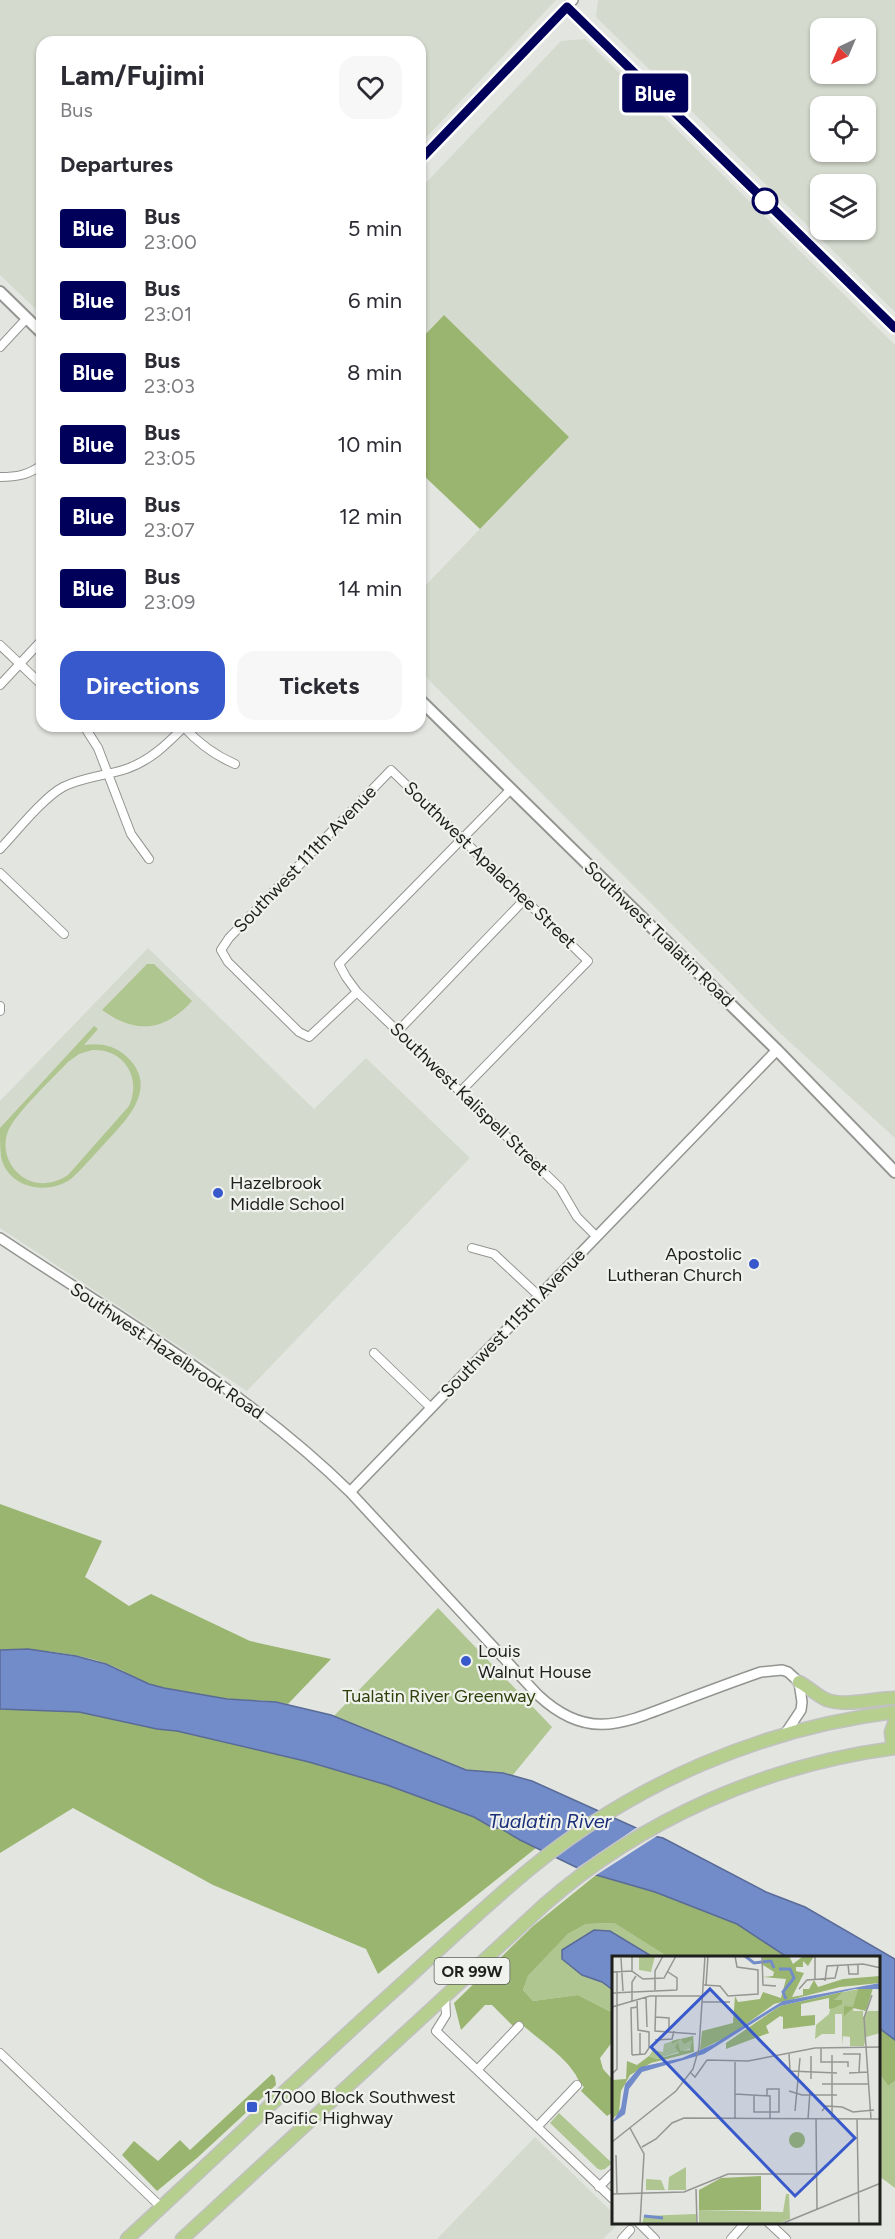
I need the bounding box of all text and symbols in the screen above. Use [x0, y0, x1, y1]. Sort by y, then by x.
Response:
north arrow [810, 18, 876, 84]
map controls [810, 18, 876, 240]
button: heart [339, 56, 402, 119]
text: Lam/Fujimi [60, 58, 205, 92]
line badge: Blue [613, 74, 697, 112]
text: Blue [634, 81, 676, 106]
button: locate [810, 96, 876, 162]
text: Bus [60, 98, 93, 122]
text: Departures [60, 151, 173, 178]
button: layers [810, 174, 876, 240]
unlabelled marker [752, 188, 778, 214]
text: Bus [144, 203, 180, 230]
text: 5 min [348, 215, 402, 242]
text: Blue [72, 216, 114, 241]
text: 23:00 [144, 230, 197, 254]
text: Bus [144, 275, 180, 302]
text: 6 min [348, 287, 402, 314]
text: Blue [72, 288, 114, 313]
text: 23:01 [144, 302, 192, 326]
text: Bus [144, 347, 180, 374]
text: 8 min [347, 359, 402, 386]
text: Blue [72, 360, 114, 385]
text: 23:03 [144, 374, 195, 398]
text: Bus [144, 419, 180, 446]
text: 10 min [337, 431, 402, 458]
text: Blue [72, 432, 114, 457]
text: 23:05 [144, 446, 195, 470]
text: Bus [144, 491, 180, 518]
text: 12 min [339, 503, 402, 530]
text: Blue [72, 504, 114, 529]
text: 23:07 [144, 518, 195, 542]
text: Bus [144, 563, 180, 590]
text: 14 min [338, 575, 402, 602]
text: Blue [72, 576, 114, 601]
text: 23:09 [144, 590, 195, 614]
button: Directions [60, 651, 225, 720]
button: Tickets [237, 651, 402, 720]
street label: Southwest Apalachee Street [399, 777, 581, 953]
street label: Southwest 111th Avenue [229, 781, 381, 937]
street label: Southwest Tualatin Road [579, 857, 739, 1011]
street label: Southwest Kalispell Street [385, 1018, 553, 1180]
place label: Hazelbrook Middle School [230, 1172, 344, 1215]
marker: Hazelbrook Middle School [211, 1186, 225, 1200]
place label: Apostolic Lutheran Church [607, 1243, 742, 1286]
street label: Southwest 115th Avenue [436, 1244, 590, 1402]
marker: Apostolic Lutheran Church [747, 1257, 761, 1271]
street label: Southwest Hazelbrook Road [66, 1278, 268, 1424]
place label: Louis Walnut House [478, 1640, 591, 1683]
marker: Louis Walnut House [459, 1654, 473, 1668]
park label: Tualatin River Greenway [342, 1685, 536, 1707]
water label: Tualatin River [489, 1809, 613, 1833]
inset map [612, 1956, 880, 2224]
road number: OR 99W [434, 1958, 510, 1984]
place label: 17000 Block Southwest Pacific Highway [264, 2086, 456, 2129]
marker: 17000 Block Southwest Pacific Highway [245, 2100, 259, 2114]

